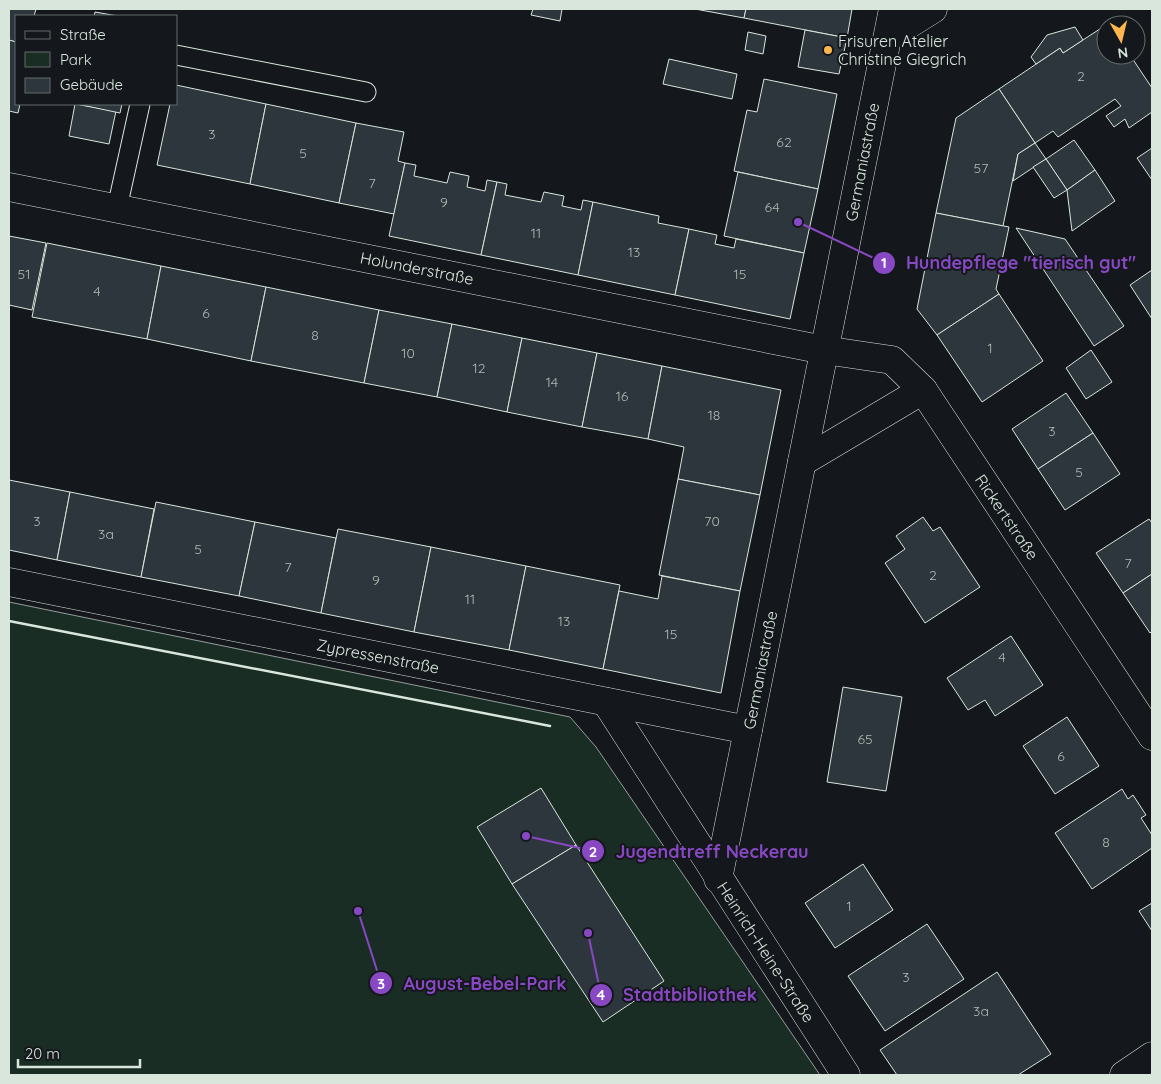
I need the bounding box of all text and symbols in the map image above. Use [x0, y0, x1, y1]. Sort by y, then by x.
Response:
legend [15, 15, 178, 105]
north arrow [1096, 15, 1146, 65]
text: Straße [60, 25, 106, 44]
place label: Frisuren Atelier Christine Giegrich [838, 31, 967, 69]
text: N [1116, 43, 1129, 63]
marker: Frisuren Atelier Christine Giegrich [822, 44, 834, 56]
text: Park [60, 50, 92, 69]
house number: 2 [1077, 67, 1085, 85]
text: Gebäude [60, 75, 123, 94]
street label: Germaniastraße [841, 101, 883, 223]
house number: 3 [208, 125, 216, 143]
house number: 62 [776, 133, 792, 151]
house number: 5 [299, 144, 307, 162]
house number: 57 [974, 159, 988, 177]
house number: 7 [368, 174, 376, 192]
house number: 9 [440, 193, 448, 211]
house number: 64 [764, 198, 780, 216]
house number: 11 [531, 224, 541, 242]
house number: 13 [628, 243, 640, 261]
callout: Hundepflege "tierisch gut" [871, 246, 1146, 279]
street label: Holunderstraße [358, 247, 476, 289]
text: Hundepflege "tierisch gut" [906, 251, 1136, 274]
text: 1 [881, 253, 887, 272]
house number: 51 [18, 265, 30, 283]
house number: 15 [734, 265, 746, 283]
house number: 4 [93, 282, 101, 300]
house number: 6 [202, 304, 210, 322]
house number: 8 [311, 326, 319, 344]
house number: 1 [987, 339, 993, 357]
house number: 10 [401, 344, 415, 362]
house number: 12 [473, 359, 486, 377]
house number: 14 [546, 373, 558, 391]
house number: 16 [616, 387, 629, 405]
house number: 18 [708, 406, 720, 424]
house number: 3 [1048, 422, 1056, 440]
house number: 5 [1075, 463, 1083, 481]
street label: Rickertstraße [971, 470, 1043, 564]
house number: 3 [33, 512, 41, 530]
house number: 70 [704, 512, 720, 530]
house number: 3a [98, 525, 114, 543]
house number: 5 [194, 540, 202, 558]
house number: 7 [1124, 554, 1132, 572]
house number: 7 [284, 558, 292, 576]
house number: 2 [929, 566, 937, 584]
house number: 9 [372, 571, 380, 589]
house number: 11 [465, 590, 475, 608]
street label: Germaniastraße [739, 609, 781, 731]
house number: 13 [558, 612, 570, 630]
house number: 15 [665, 625, 677, 643]
street label: Zypressenstraße [315, 634, 441, 678]
house number: 4 [998, 648, 1006, 666]
house number: 65 [857, 730, 873, 748]
house number: 6 [1057, 747, 1065, 765]
house number: 8 [1102, 833, 1110, 851]
callout: Jugendtreff Neckerau [581, 835, 819, 868]
text: Jugendtreff Neckerau [615, 840, 809, 863]
text: 2 [589, 842, 597, 861]
street label: Heinrich-Heine-Straße [713, 878, 819, 1026]
house number: 1 [846, 897, 852, 915]
callout: August-Bebel-Park [368, 967, 576, 1000]
house number: 3 [902, 968, 910, 986]
text: August-Bebel-Park [403, 972, 567, 995]
text: 3 [377, 974, 385, 993]
callout: Stadtbibliothek [588, 978, 767, 1011]
text: Stadtbibliothek [623, 983, 757, 1006]
text: 4 [597, 985, 606, 1004]
house number: 3a [973, 1002, 989, 1020]
scale bar [18, 1036, 140, 1068]
text: 20 m [25, 1044, 60, 1063]

